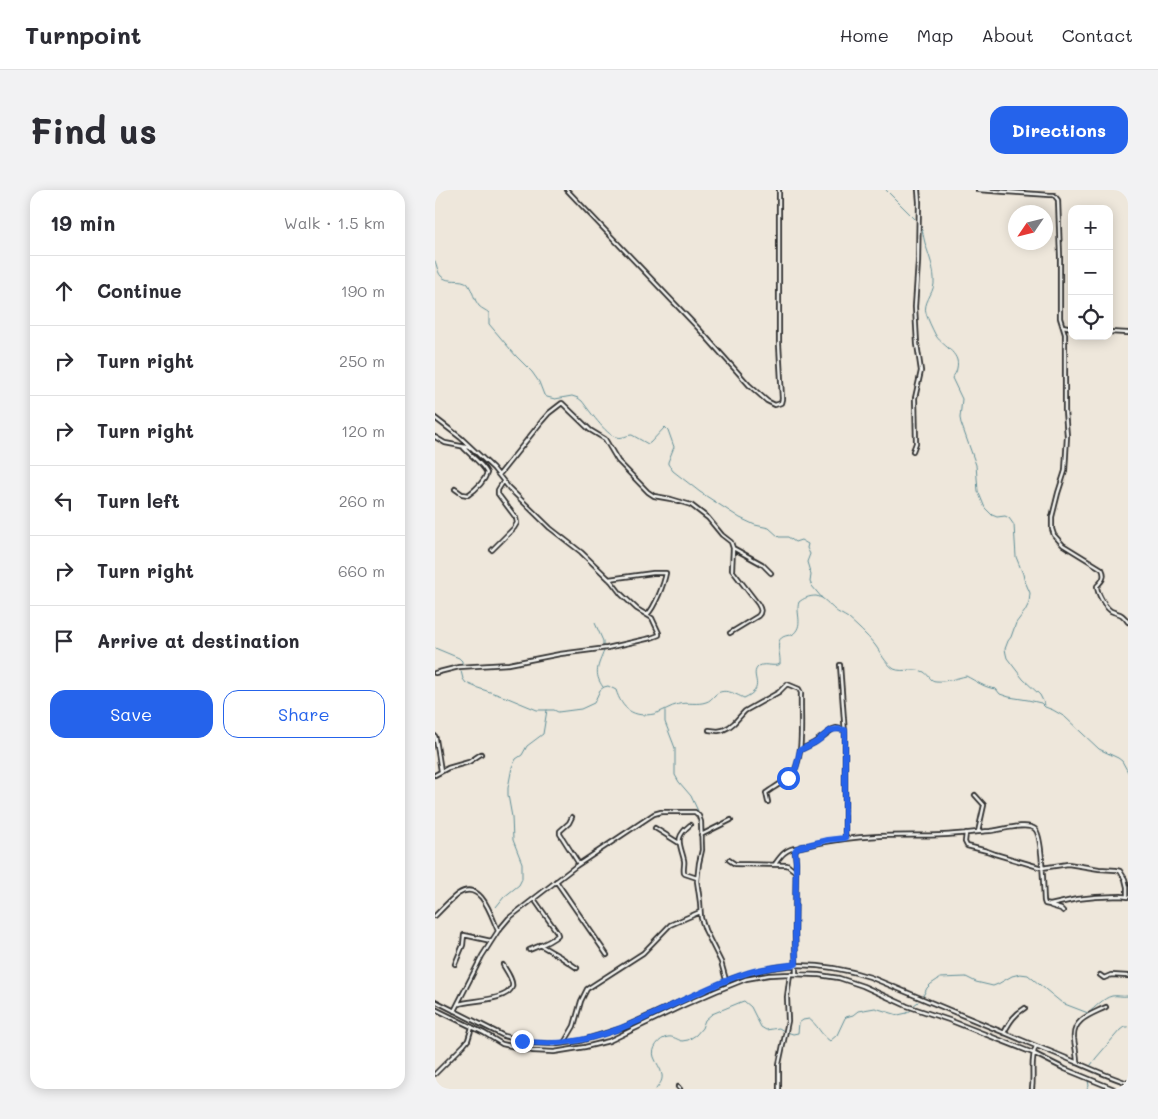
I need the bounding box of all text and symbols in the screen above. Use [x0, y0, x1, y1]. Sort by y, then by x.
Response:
text: Turnpoint [25, 19, 141, 50]
text: Home [840, 23, 889, 47]
text: Map [917, 23, 953, 47]
text: About [981, 23, 1034, 47]
text: Contact [1062, 23, 1133, 47]
button: Directions [990, 106, 1128, 154]
text: Find us [30, 107, 157, 153]
north arrow [1008, 205, 1053, 250]
map controls [1068, 205, 1113, 340]
button: + [1068, 205, 1113, 250]
text: 19 min [50, 209, 115, 236]
text: Walk · 1.5 km [284, 212, 385, 233]
button: − [1068, 250, 1113, 295]
icon: ahead [50, 277, 78, 305]
text: Continue [97, 278, 182, 303]
text: 190 m [341, 280, 385, 301]
button: locate [1068, 295, 1113, 340]
icon: right [50, 347, 78, 375]
text: Turn right [97, 348, 194, 373]
text: 250 m [339, 350, 385, 371]
icon: right [50, 417, 78, 445]
text: Turn right [97, 418, 194, 443]
text: 120 m [341, 420, 385, 441]
icon: left [50, 487, 78, 515]
text: Turn left [97, 488, 180, 513]
text: 260 m [339, 490, 385, 511]
icon: right [50, 557, 78, 585]
text: Turn right [97, 558, 194, 583]
text: 660 m [338, 560, 385, 581]
icon: arrive [50, 627, 78, 655]
text: Arrive at destination [97, 628, 300, 653]
button: Save [50, 690, 213, 738]
button: Share [223, 690, 385, 738]
route start [777, 767, 800, 790]
route end [511, 1030, 534, 1053]

